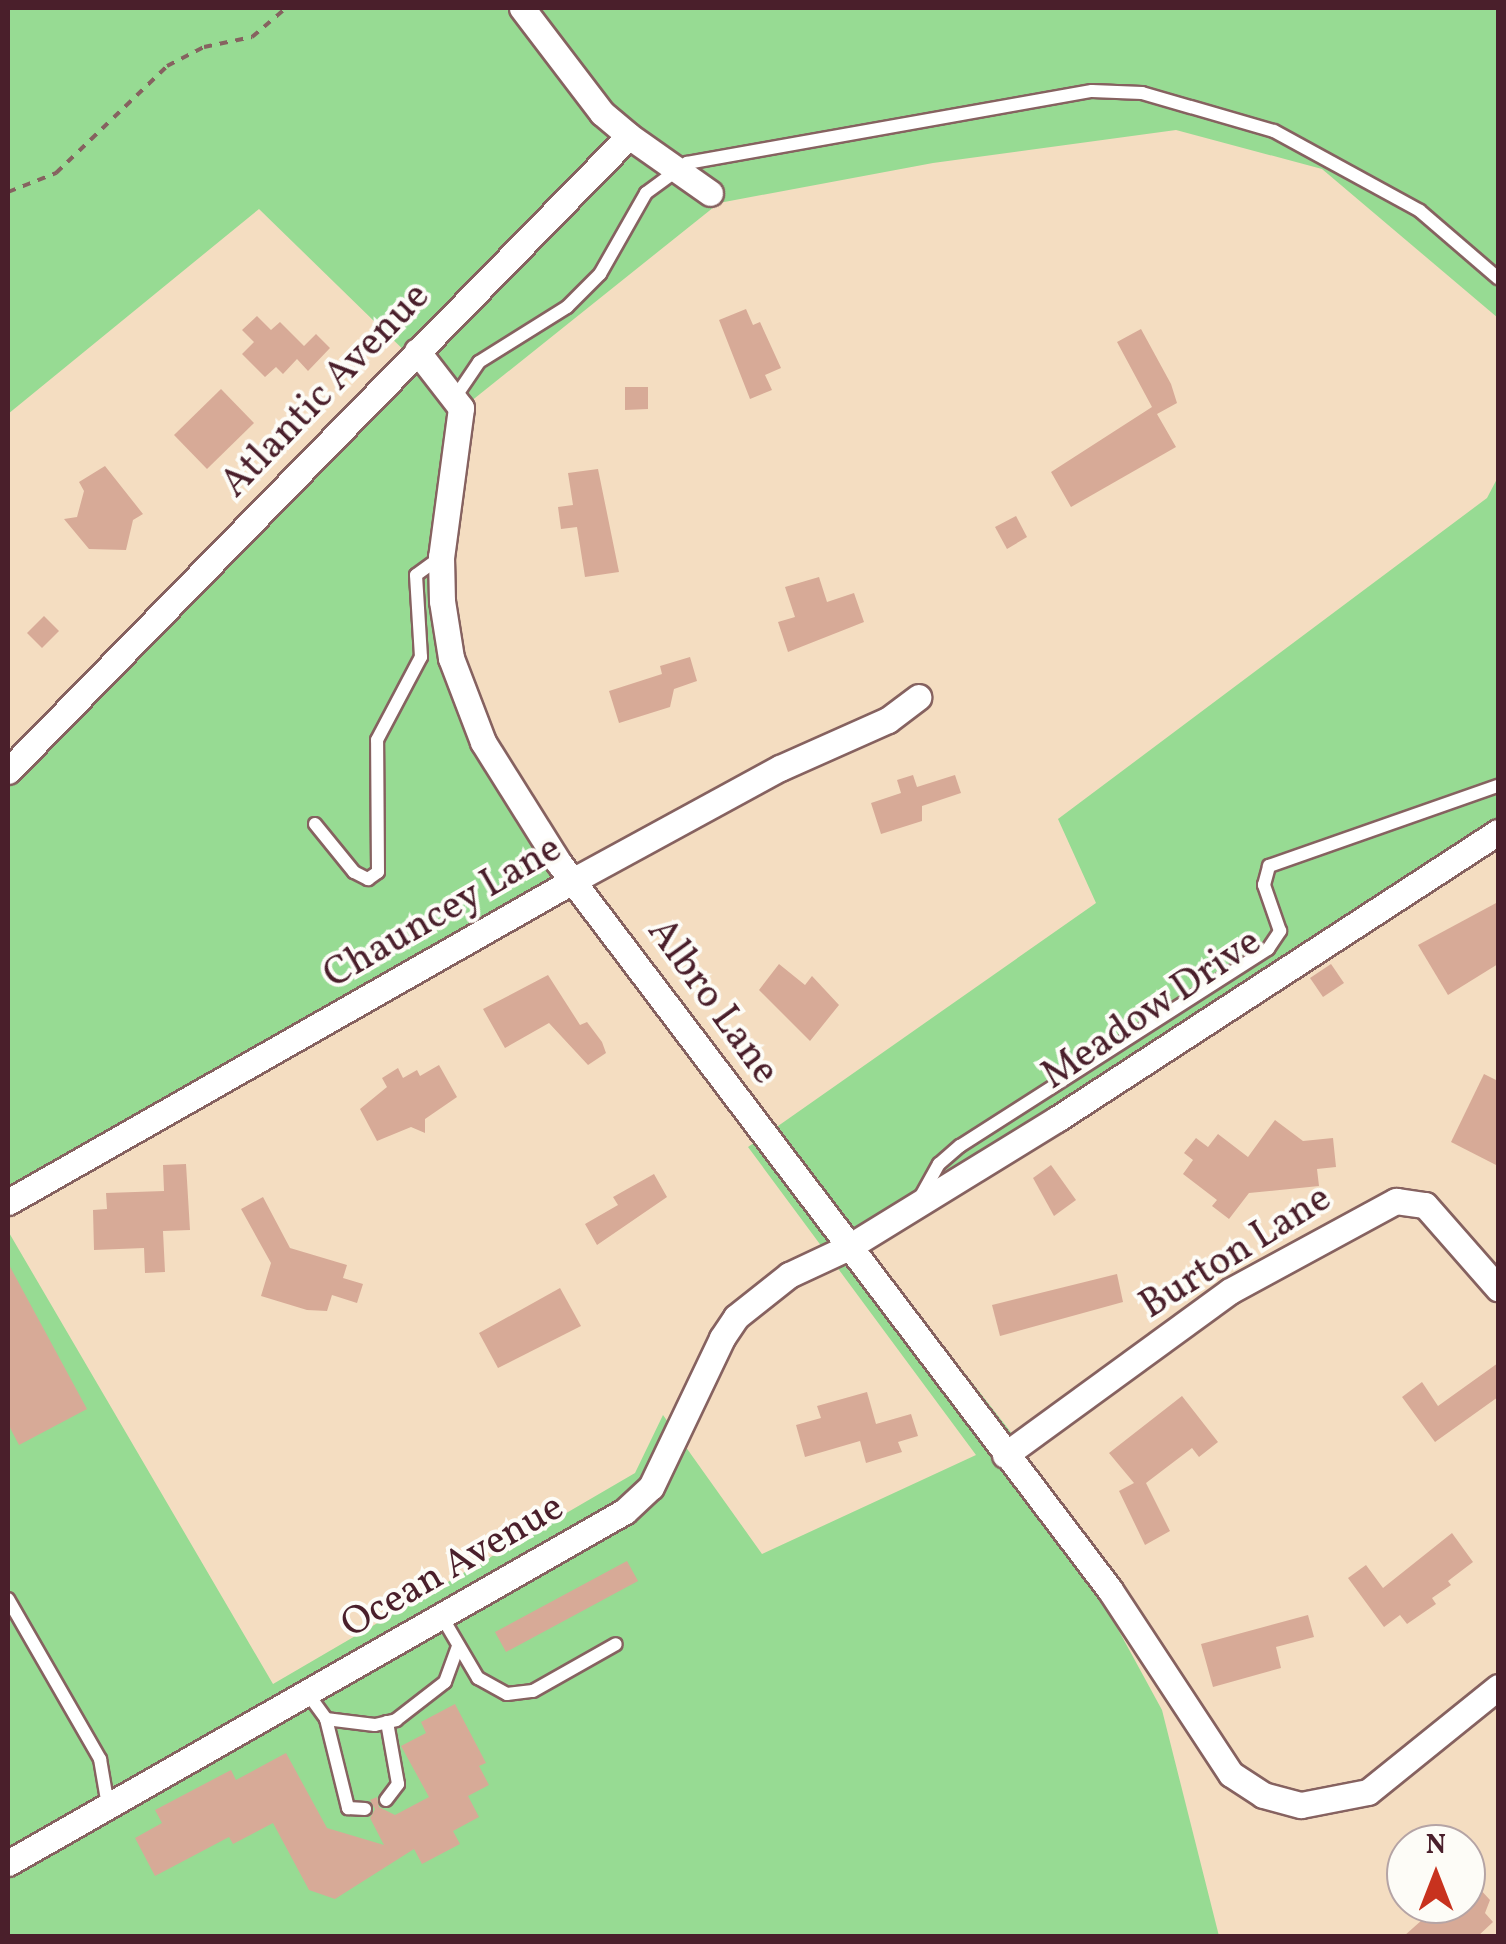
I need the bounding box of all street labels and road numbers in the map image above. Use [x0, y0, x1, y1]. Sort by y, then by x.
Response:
street label: Atlantic Avenue [211, 274, 441, 508]
street label: Chauncey Lane [315, 825, 571, 1001]
street label: Albro Lane [636, 910, 788, 1094]
street label: Meadow Drive [1033, 919, 1271, 1101]
street label: Burton Lane [1132, 1175, 1340, 1331]
street label: Ocean Avenue [333, 1484, 573, 1650]

